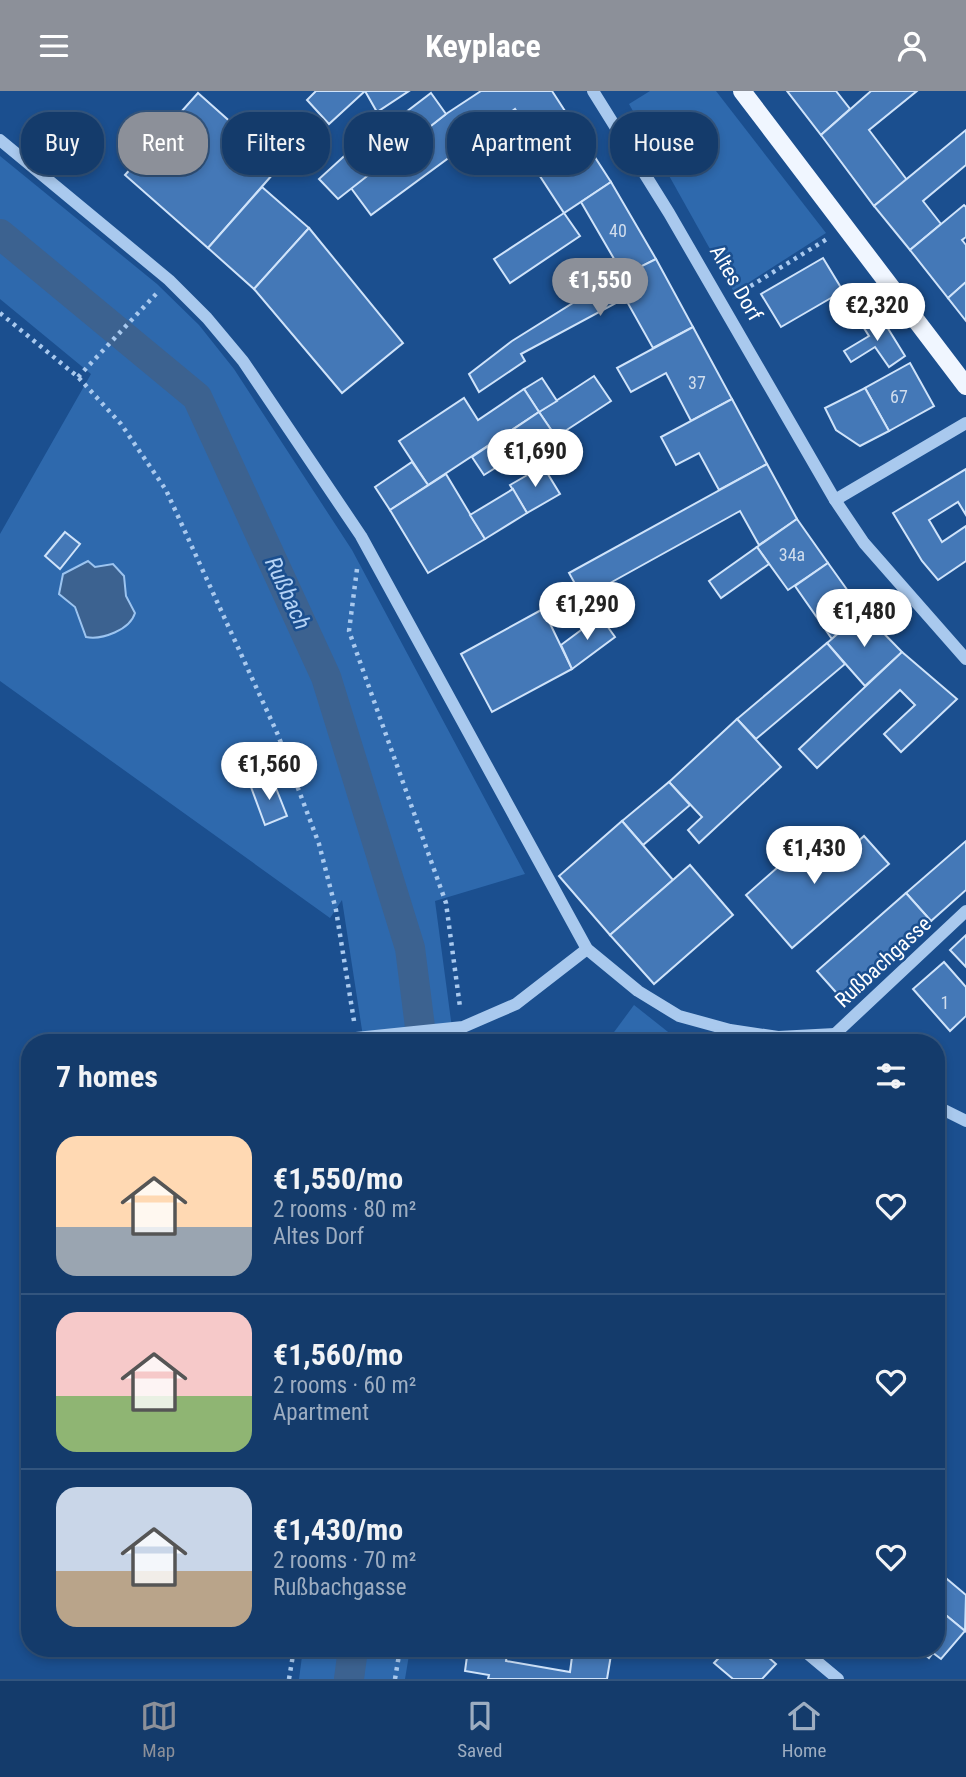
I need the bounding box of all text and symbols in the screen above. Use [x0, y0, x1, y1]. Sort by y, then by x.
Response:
icon: menu [35, 27, 73, 65]
text: Keyplace [425, 27, 541, 65]
icon: person [893, 27, 931, 65]
chip: Buy [21, 112, 104, 175]
chip: Rent [118, 112, 208, 175]
chip: Filters [222, 112, 330, 175]
chip: New [344, 112, 433, 175]
chip: Apartment [447, 112, 596, 175]
chip: House [610, 112, 718, 175]
house number: 40 [609, 220, 627, 241]
street label: Altes Dorf [705, 241, 767, 325]
pin: €1,550 [543, 259, 657, 318]
text: €1,550 [568, 267, 632, 294]
pin: €2,320 [820, 283, 934, 343]
text: €2,320 [845, 292, 909, 319]
house number: 37 [688, 372, 706, 393]
house number: 67 [890, 386, 908, 407]
pin: €1,690 [478, 429, 592, 489]
text: €1,690 [503, 438, 567, 465]
house number: 34a [779, 544, 805, 565]
water label: Rußbach [259, 553, 316, 634]
pin: €1,290 [530, 582, 644, 642]
pin: €1,480 [807, 589, 921, 649]
text: €1,290 [555, 591, 619, 618]
text: €1,480 [832, 598, 896, 625]
pin: €1,560 [212, 743, 326, 802]
text: €1,560 [237, 751, 301, 778]
pin: €1,430 [757, 827, 871, 886]
text: €1,430 [782, 835, 846, 862]
street label: Rußbachgasse [830, 912, 936, 1012]
house number: 1 [941, 992, 949, 1013]
icon: filters [872, 1057, 910, 1095]
text: 7 homes [56, 1059, 158, 1094]
text: €1,550/mo [273, 1161, 403, 1196]
icon: home [112, 1164, 196, 1248]
icon: heart [872, 1187, 910, 1225]
text: 2 rooms · 80 m² [273, 1196, 416, 1223]
text: Altes Dorf [273, 1223, 364, 1250]
text: €1,560/mo [273, 1337, 403, 1372]
icon: home [112, 1340, 196, 1424]
icon: heart [872, 1363, 910, 1401]
text: 2 rooms · 60 m² [273, 1372, 416, 1399]
text: Apartment [273, 1399, 369, 1426]
text: €1,430/mo [273, 1512, 403, 1547]
icon: home [112, 1515, 196, 1599]
icon: heart [872, 1538, 910, 1576]
text: 2 rooms · 70 m² [273, 1547, 416, 1574]
text: Rußbachgasse [273, 1574, 407, 1601]
tab: Map [140, 1697, 178, 1762]
tab: Saved [457, 1697, 502, 1762]
tab: Home [782, 1697, 826, 1762]

